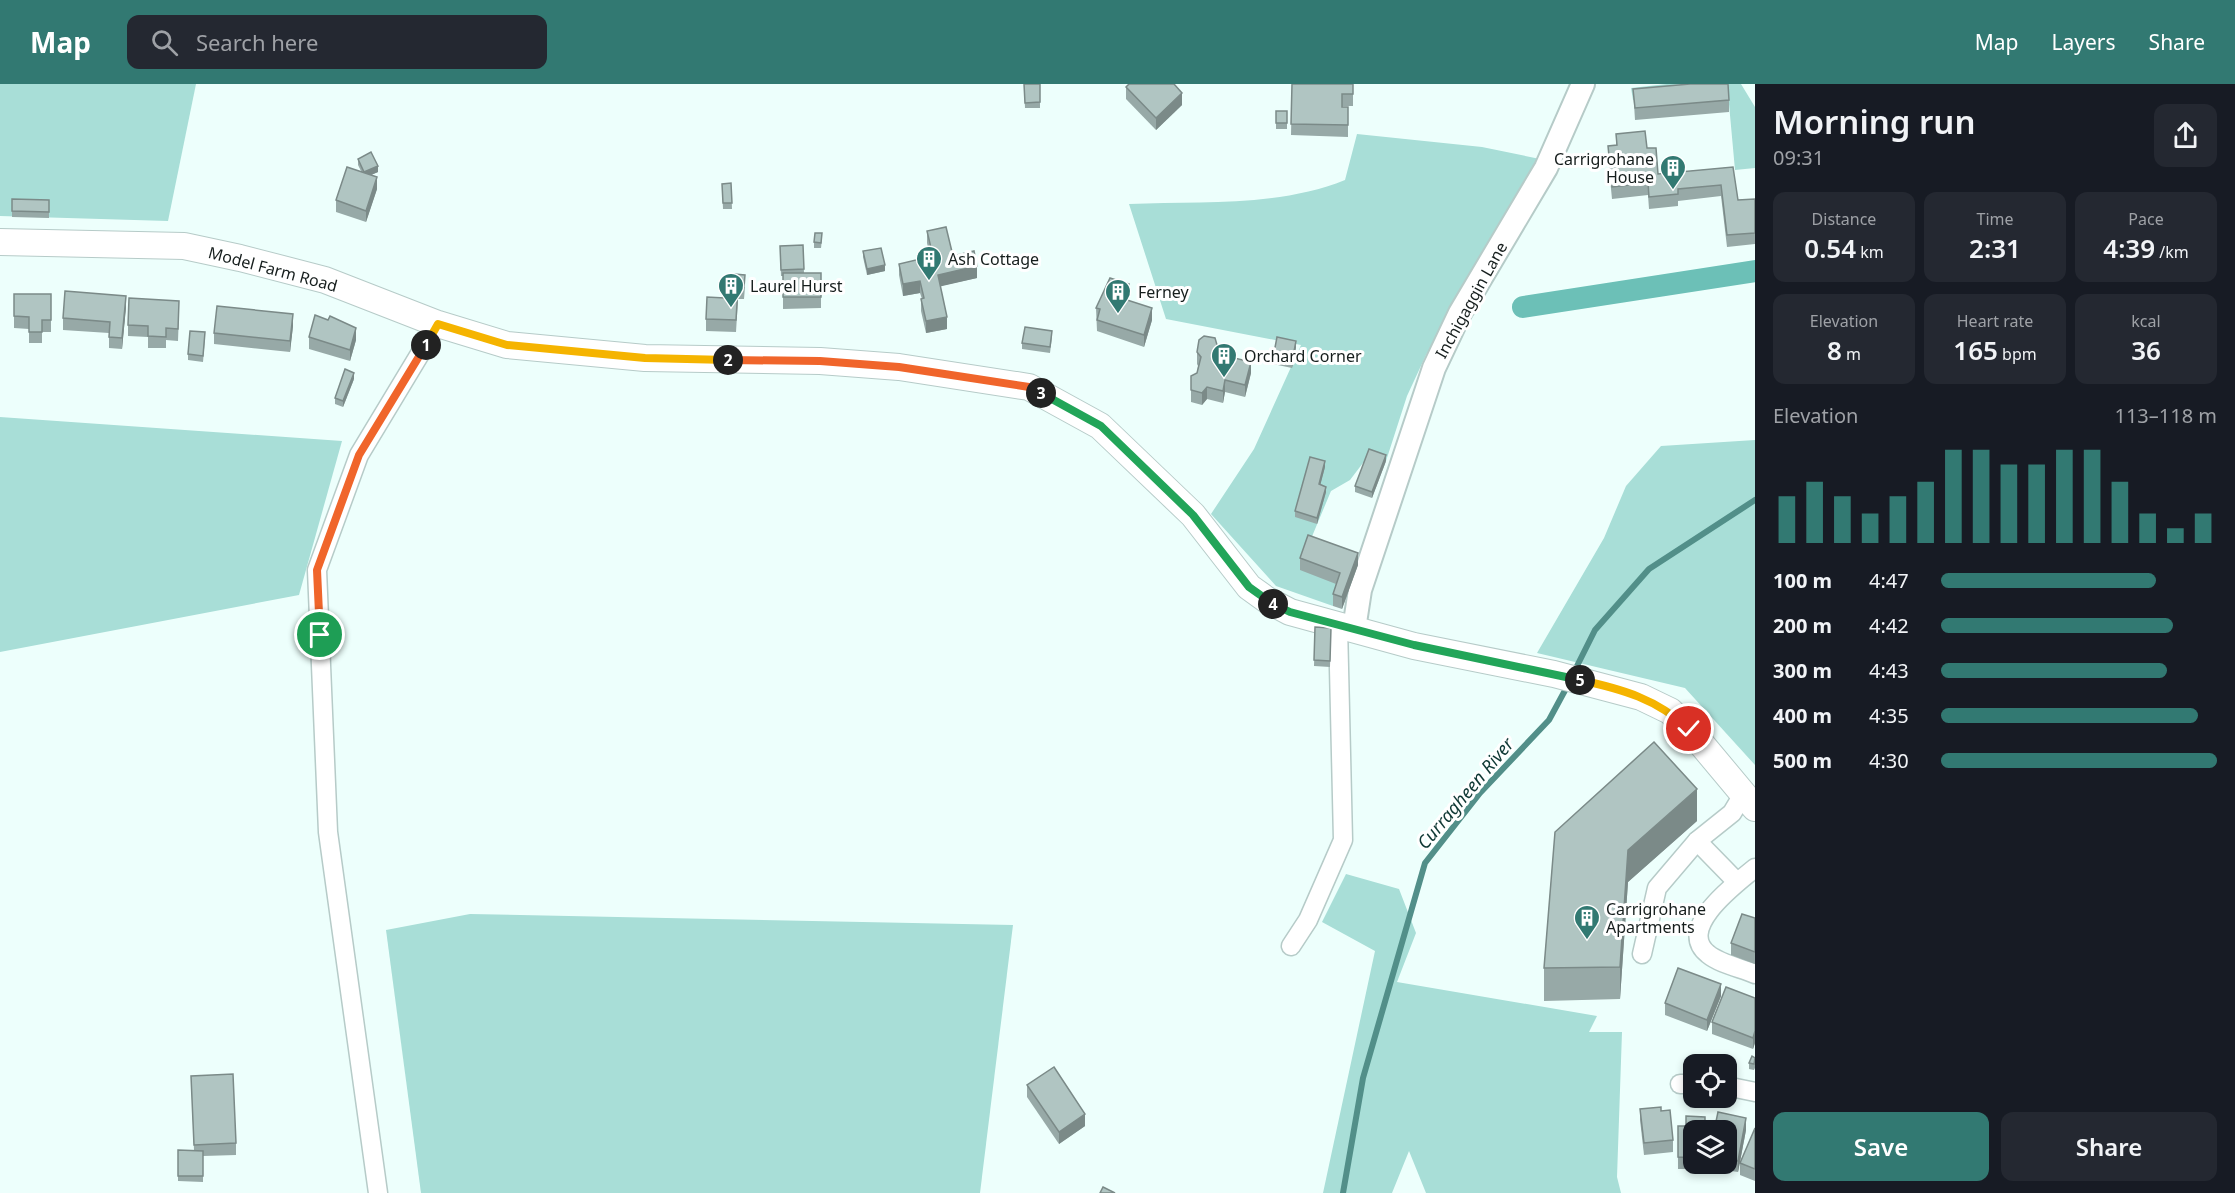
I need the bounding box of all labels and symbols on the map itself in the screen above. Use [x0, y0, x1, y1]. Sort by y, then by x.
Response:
place label: Carrigrohane House [1554, 148, 1654, 188]
building icon: Carrigrohane House [1658, 153, 1688, 191]
street label: Inchigaggin Lane [1430, 238, 1512, 362]
street label: Model Farm Road [206, 241, 340, 297]
building icon: Ash Cottage [914, 244, 944, 282]
place label: Ash Cottage [948, 248, 1039, 270]
building icon: Laurel Hurst [716, 271, 746, 309]
place label: Laurel Hurst [750, 275, 843, 297]
building icon: Ferney [1103, 277, 1133, 315]
place label: Ferney [1138, 281, 1190, 303]
pin: 1 [411, 330, 441, 360]
building icon: Orchard Corner [1209, 341, 1239, 379]
pin: 2 [713, 345, 743, 375]
place label: Orchard Corner [1244, 345, 1362, 367]
pin: 3 [1026, 378, 1056, 408]
pin: 4 [1258, 589, 1288, 619]
pin [294, 609, 345, 660]
pin: 5 [1565, 665, 1595, 695]
pin [1663, 703, 1714, 754]
water label: Curragheen River [1411, 732, 1519, 854]
place label: Carrigrohane Apartments [1606, 898, 1706, 938]
building icon: Carrigrohane Apartments [1572, 903, 1602, 941]

